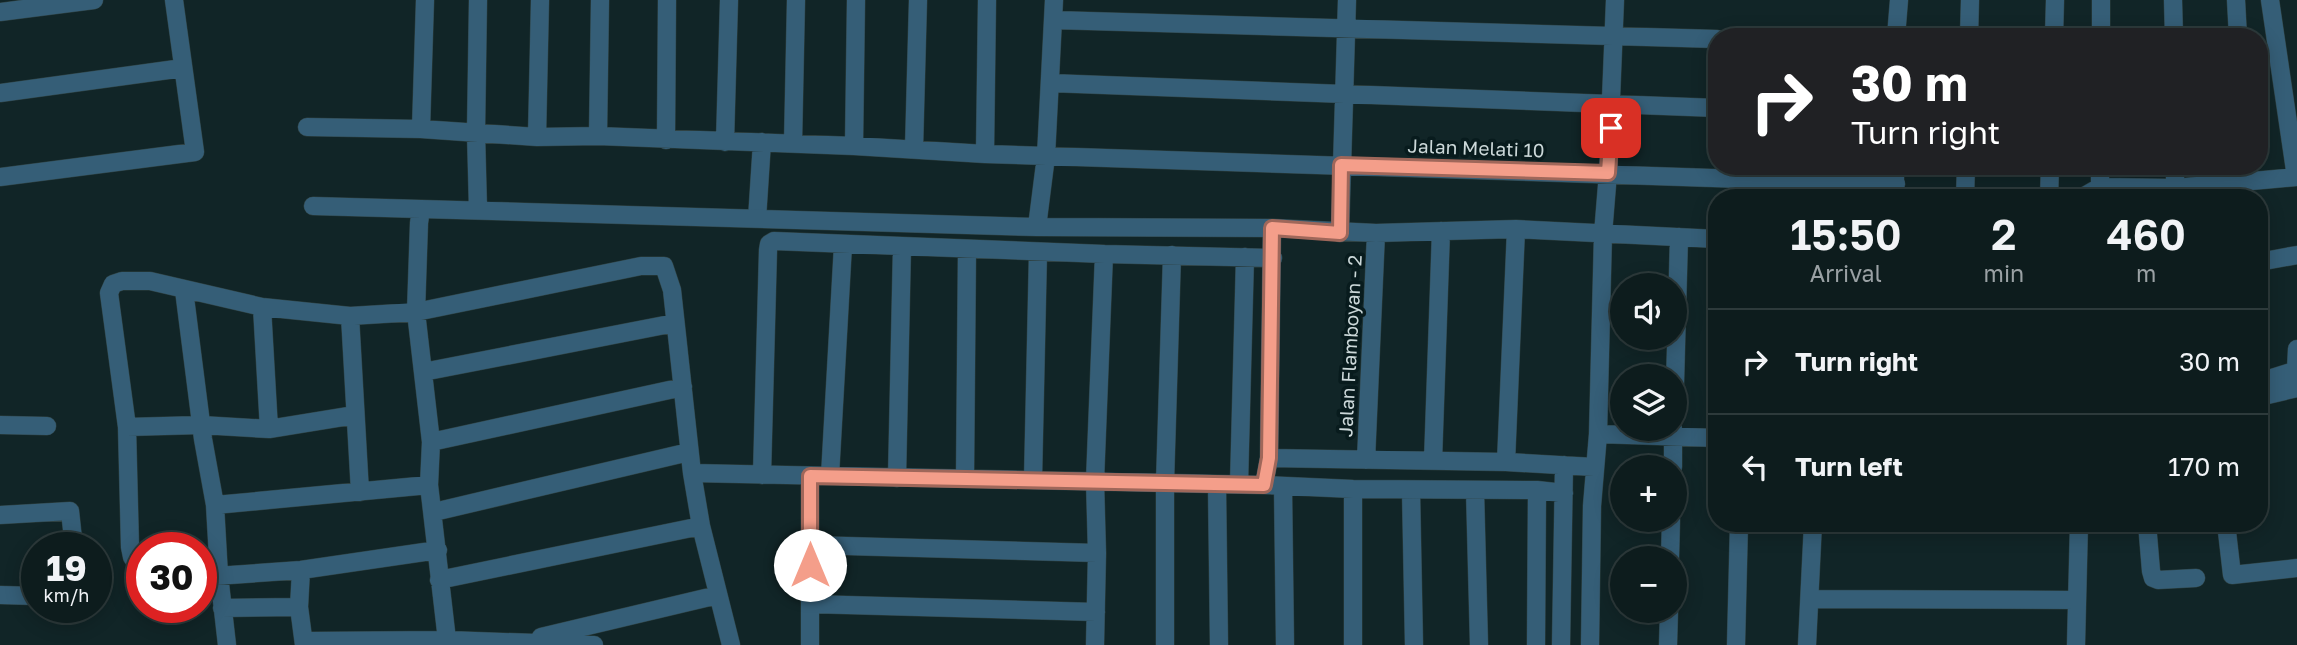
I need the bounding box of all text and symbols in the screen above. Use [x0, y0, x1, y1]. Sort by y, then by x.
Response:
text: 30 m [1851, 53, 1968, 112]
icon: right [1736, 56, 1827, 147]
pin [1581, 98, 1641, 158]
icon: arrive [1592, 109, 1630, 147]
text: Turn right [1851, 113, 2000, 151]
street label: Jalan Melati 10 [1407, 134, 1545, 161]
text: 15:50 [1790, 209, 1901, 259]
text: 2 [1991, 209, 2017, 259]
text: 460 [2106, 209, 2186, 259]
street label: Jalan Flamboyan - 2 [1333, 254, 1366, 438]
text: Arrival [1810, 259, 1882, 287]
text: min [1984, 259, 2024, 287]
text: m [2136, 259, 2156, 287]
map controls [1610, 273, 1687, 623]
button: sound [1610, 273, 1687, 350]
icon: right [1736, 343, 1774, 381]
text: Turn right [1795, 346, 1918, 377]
text: 30 m [2179, 346, 2240, 377]
button: layers [1610, 364, 1687, 441]
icon: left [1736, 448, 1774, 486]
text: Turn left [1795, 451, 1903, 482]
text: 170 m [2168, 451, 2240, 482]
button: + [1610, 455, 1687, 532]
position arrow [773, 528, 847, 602]
speed limit sign: 30 [126, 532, 217, 623]
button: − [1610, 546, 1687, 623]
text: 19 [46, 547, 87, 589]
text: km/h [44, 584, 89, 606]

